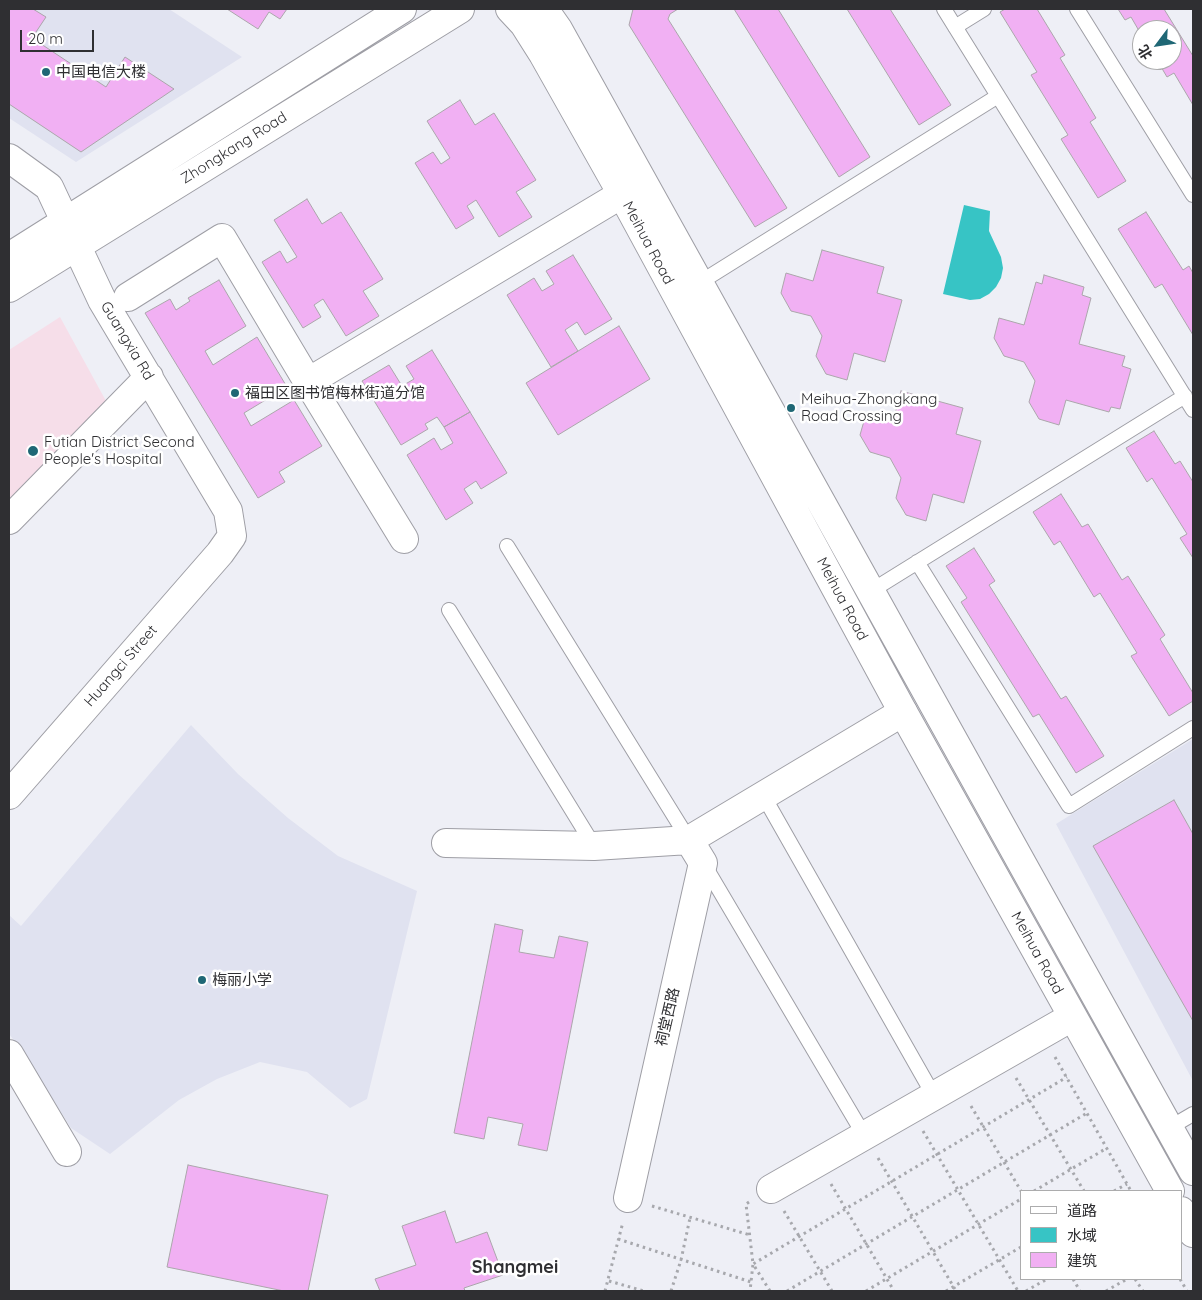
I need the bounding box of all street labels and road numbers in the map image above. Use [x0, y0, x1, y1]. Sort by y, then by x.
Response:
street label: Zhongkang Road [178, 108, 290, 188]
street label: Meihua Road [619, 198, 677, 288]
street label: Guangxia Rd [96, 298, 158, 384]
street label: Meihua Road [813, 554, 871, 644]
street label: Huangci Street [81, 622, 161, 710]
street label: Meihua Road [1007, 909, 1067, 997]
street label: 祠堂西路 [652, 986, 684, 1048]

